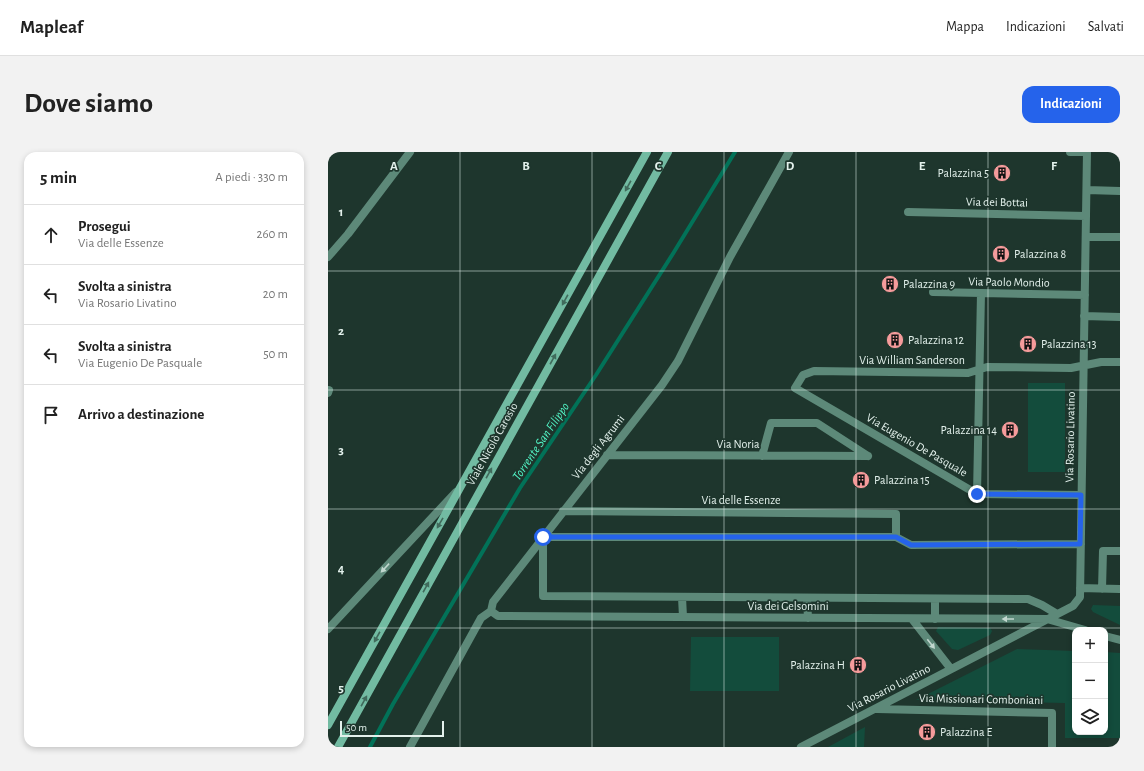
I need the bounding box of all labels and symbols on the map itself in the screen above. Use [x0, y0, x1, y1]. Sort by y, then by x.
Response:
text: A [390, 160, 398, 173]
text: B [522, 160, 530, 173]
text: C [655, 160, 662, 173]
text: D [786, 160, 795, 173]
text: E [919, 160, 926, 173]
text: F [1051, 160, 1058, 173]
building icon: Palazzina 5 [992, 163, 1012, 183]
place label: Palazzina 5 [937, 167, 989, 179]
one-way arrow [624, 180, 631, 192]
street label: Via dei Bottai [966, 195, 1028, 209]
text: 1 [339, 206, 343, 219]
building icon: Palazzina 8 [991, 244, 1011, 264]
place label: Palazzina 8 [1014, 248, 1066, 260]
building icon: Palazzina 9 [880, 274, 900, 294]
street label: Via Paolo Mondio [968, 275, 1050, 289]
place label: Palazzina 9 [903, 278, 955, 290]
one-way arrow [561, 294, 568, 306]
text: 2 [338, 325, 344, 338]
building icon: Palazzina 12 [885, 330, 905, 350]
place label: Palazzina 12 [908, 334, 965, 346]
building icon: Palazzina 13 [1018, 334, 1038, 354]
place label: Palazzina 13 [1041, 338, 1097, 350]
one-way arrow [549, 354, 556, 365]
street label: Via William Sanderson [859, 354, 965, 366]
street label: Via Rosario Livatino [1063, 391, 1077, 483]
street label: Viale Nicolò Carosio [464, 400, 520, 487]
water label: Torrente San Filippo [510, 400, 572, 483]
street label: Via Eugenio De Pasquale [864, 411, 970, 479]
street label: Via degli Agrumi [569, 413, 627, 481]
building icon: Palazzina 14 [1000, 420, 1020, 440]
place label: Palazzina 14 [941, 424, 997, 436]
street label: Via Noria [716, 438, 760, 450]
text: 3 [338, 444, 344, 457]
one-way arrow [486, 467, 493, 479]
building icon: Palazzina 15 [851, 470, 871, 490]
place label: Palazzina 15 [874, 474, 930, 486]
route end [968, 485, 986, 503]
street label: Via delle Essenze [701, 494, 781, 506]
one-way arrow [436, 517, 443, 529]
route start [534, 528, 552, 546]
one-way arrow [380, 562, 389, 573]
text: 4 [338, 563, 345, 576]
one-way arrow [423, 581, 430, 593]
street label: Via dei Gelsomini [747, 600, 829, 612]
one-way arrow [1001, 616, 1014, 622]
one-way arrow [374, 631, 381, 643]
one-way arrow [927, 638, 936, 649]
building icon: Palazzina H [848, 655, 868, 675]
place label: Palazzina H [790, 659, 845, 671]
street label: Via Rosario Livatino [846, 662, 932, 714]
text: 5 [338, 682, 344, 695]
street label: Via Missionari Comboniani [919, 692, 1043, 706]
one-way arrow [360, 695, 367, 706]
scale bar [340, 719, 444, 738]
building icon: Palazzina E [917, 722, 937, 742]
place label: Palazzina E [940, 726, 992, 738]

